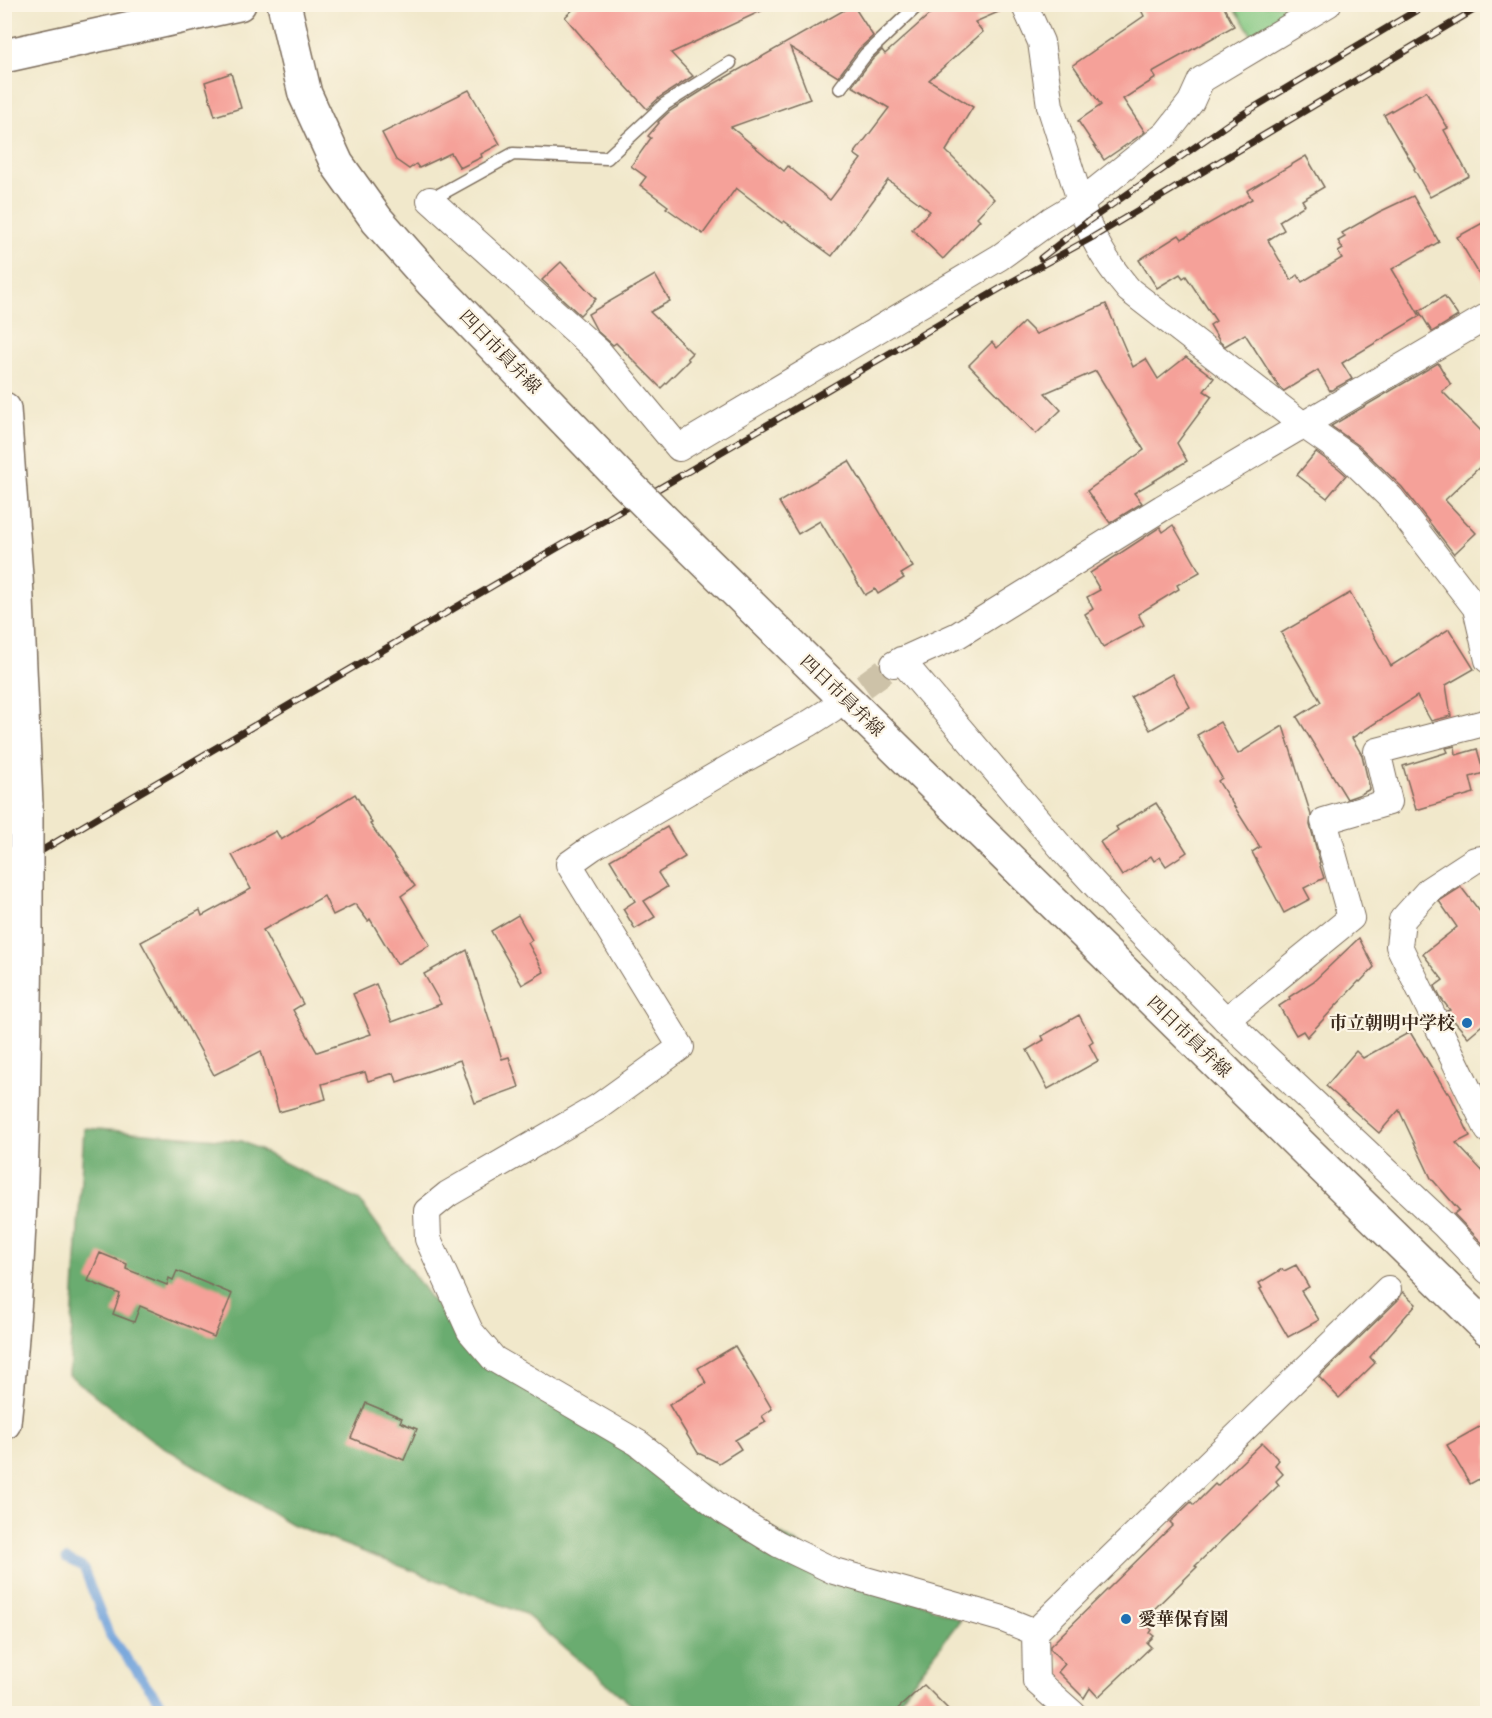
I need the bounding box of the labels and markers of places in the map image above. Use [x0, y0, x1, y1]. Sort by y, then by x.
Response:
place label: 市立朝明中学校 [1329, 1012, 1455, 1035]
marker: 市立朝明中学校 [1460, 1016, 1474, 1030]
place label: 愛華保育園 [1138, 1608, 1228, 1631]
marker: 愛華保育園 [1119, 1612, 1133, 1626]

